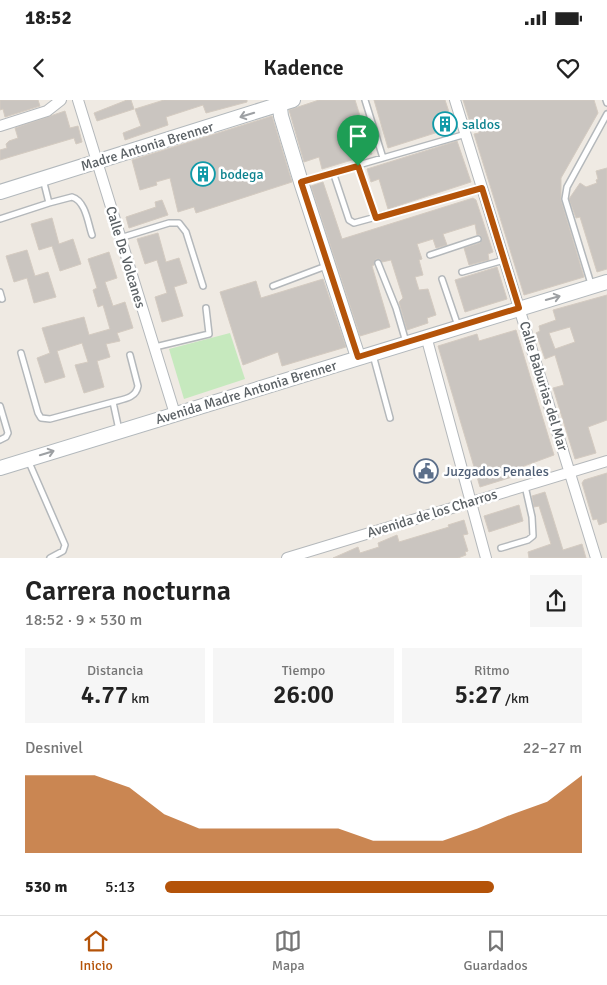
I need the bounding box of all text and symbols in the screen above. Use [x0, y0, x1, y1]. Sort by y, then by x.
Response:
text: 18:52 [25, 6, 72, 30]
icon: back [25, 54, 53, 82]
text: Kadence [263, 54, 344, 81]
icon: heart [554, 54, 582, 82]
one-way arrow [239, 110, 255, 120]
building icon: saldos [432, 111, 458, 137]
pin [337, 115, 379, 166]
place label: saldos [462, 116, 500, 133]
street label: Madre Antonia Brenner [79, 118, 217, 175]
icon: arrive [344, 122, 372, 150]
building icon: bodega [190, 161, 216, 187]
place label: bodega [220, 166, 264, 183]
street label: Calle De Volcanes [102, 204, 149, 310]
one-way arrow [545, 292, 561, 302]
street label: Calle Baburias del Mar [516, 319, 572, 454]
street label: Avenida Madre Antonia Brenner [153, 357, 340, 428]
one-way arrow [38, 448, 54, 458]
public building icon: Juzgados Penales [413, 458, 439, 484]
place label: Juzgados Penales [444, 463, 549, 480]
street label: Avenida de los Charros [365, 486, 499, 541]
text: Carrera nocturna [25, 574, 231, 608]
button: share [530, 575, 582, 627]
text: 18:52 · 9 × 530 m [25, 610, 142, 630]
text: Distancia [87, 662, 143, 679]
text: Tiempo [282, 662, 325, 679]
text: Ritmo [474, 662, 510, 679]
text: 4.77 [81, 679, 128, 710]
text: 26:00 [273, 679, 334, 710]
text: 5:27 [454, 679, 502, 710]
text: km [128, 690, 149, 707]
text: /km [502, 690, 529, 707]
text: Desnivel [25, 738, 83, 758]
text: 22–27 m [523, 738, 582, 758]
text: 530 m [25, 877, 67, 897]
text: 5:13 [105, 877, 135, 897]
tab: Inicio [79, 927, 113, 974]
tab: Mapa [272, 927, 305, 974]
tab: Guardados [463, 927, 528, 974]

